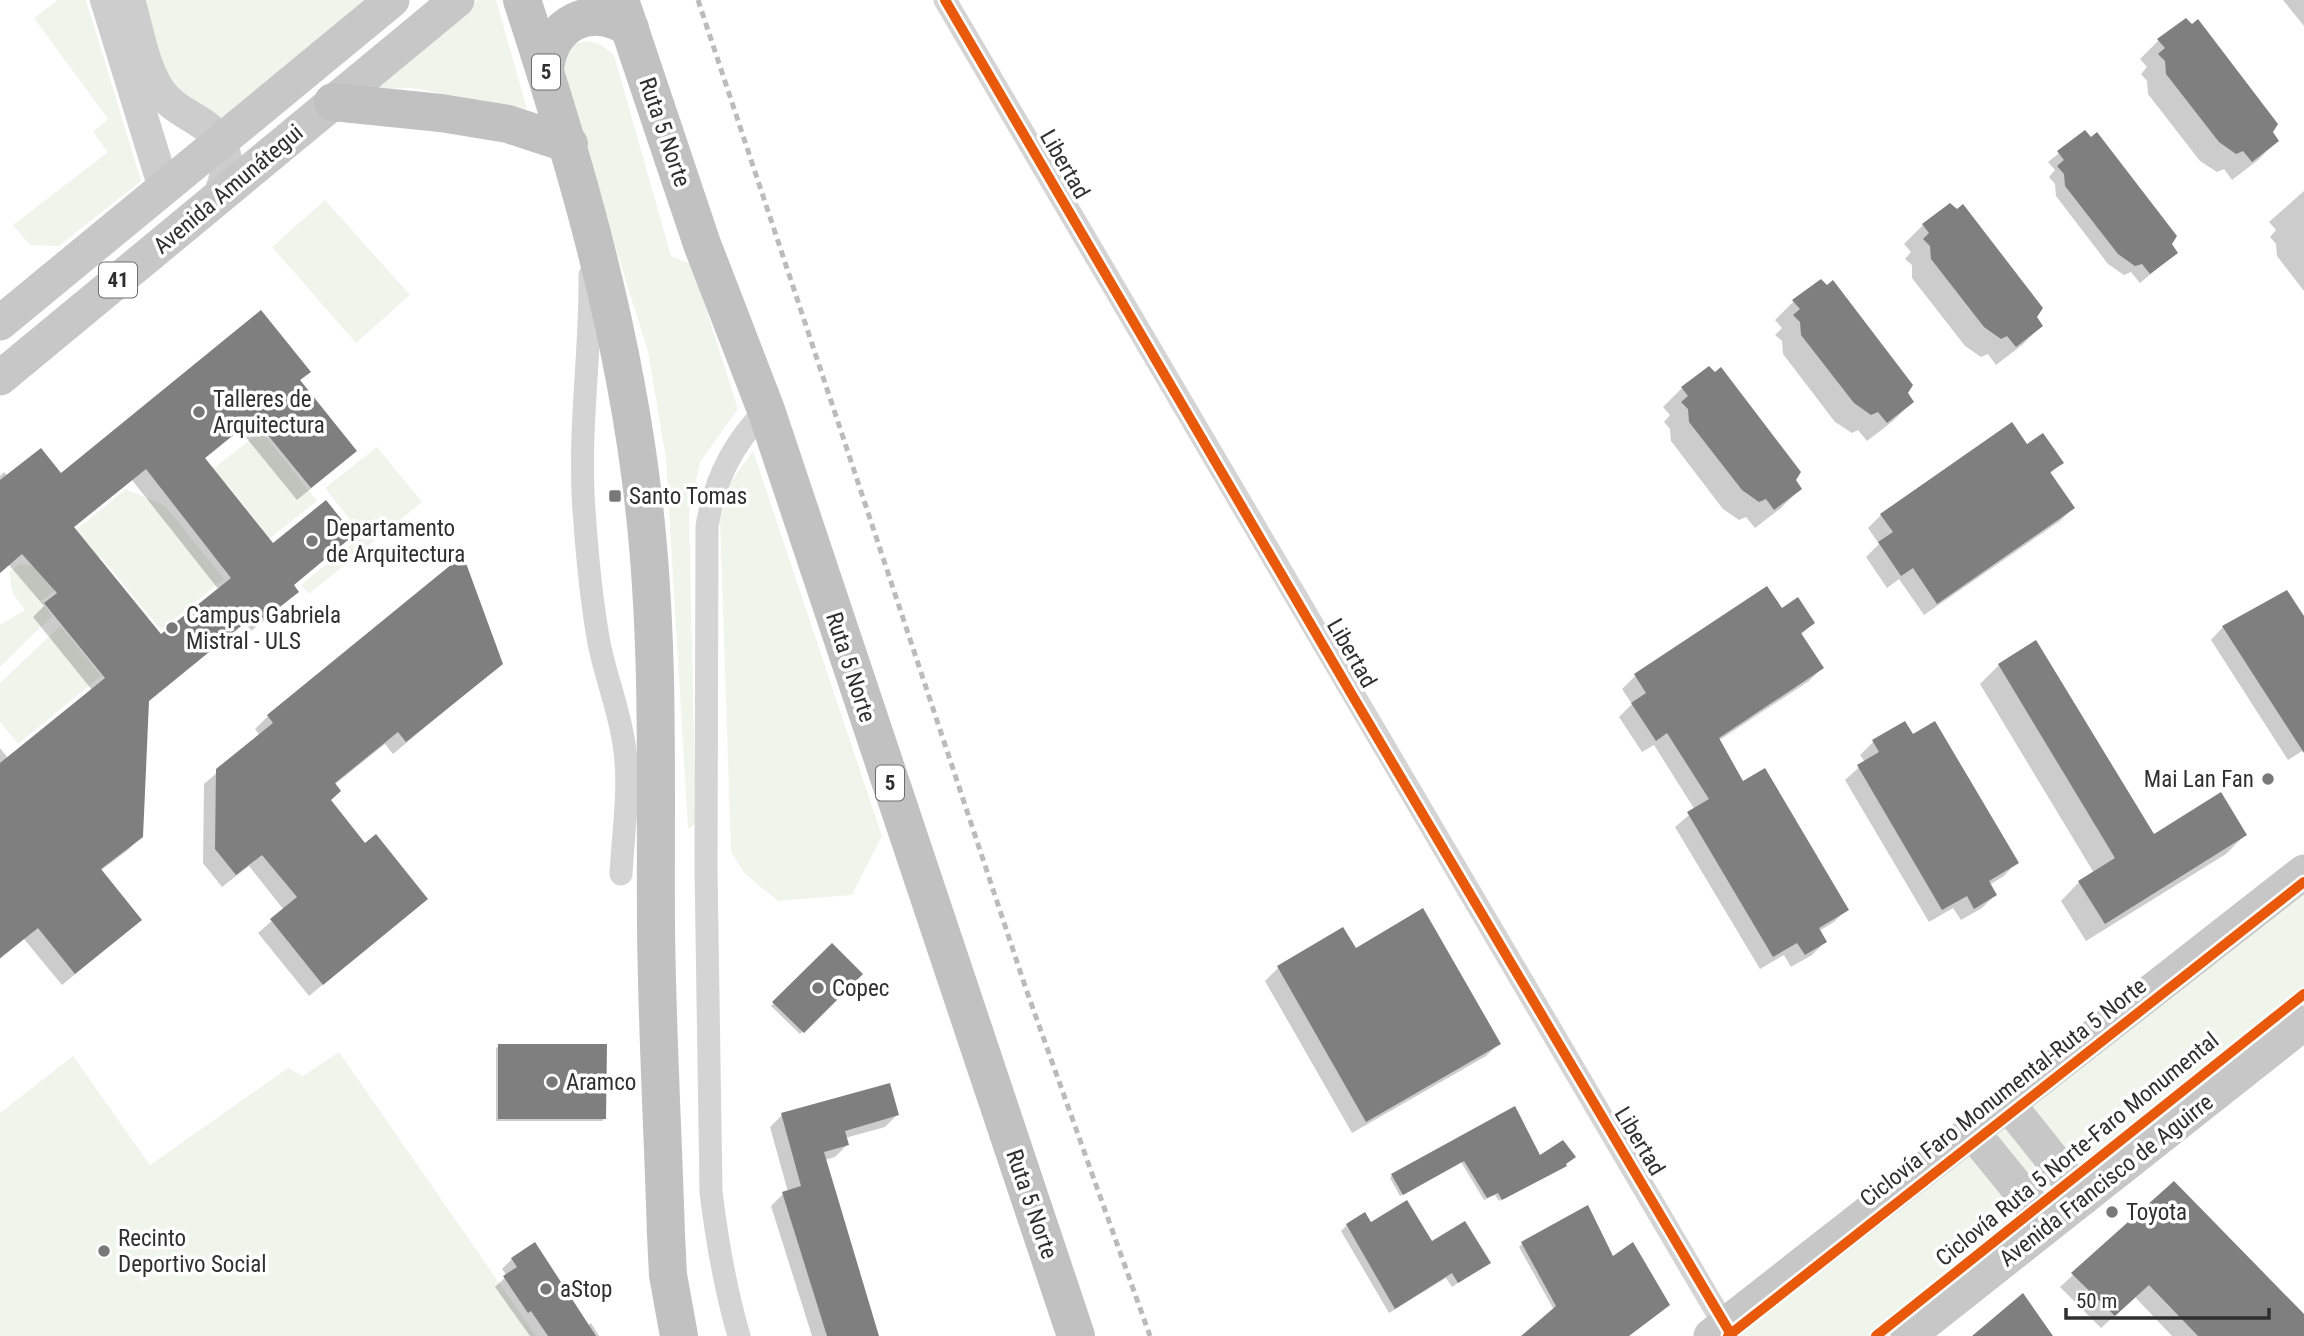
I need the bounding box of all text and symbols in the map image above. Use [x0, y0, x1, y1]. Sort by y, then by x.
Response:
road number: 5 [532, 55, 560, 90]
street label: Ruta 5 Norte [633, 74, 696, 190]
street label: Avenida Amunátegui [148, 119, 308, 260]
street label: Libertad [1034, 125, 1095, 204]
road number: 41 [99, 262, 137, 298]
place label: Talleres de Arquitectura [213, 386, 325, 439]
marker: Talleres de Arquitectura [191, 404, 207, 420]
place label: Santo Tomas [629, 483, 747, 510]
marker: Santo Tomas [607, 488, 623, 504]
place label: Departamento de Arquitectura [326, 515, 465, 568]
marker: Departamento de Arquitectura [304, 533, 320, 549]
place label: Campus Gabriela Mistral - ULS [186, 602, 341, 655]
street label: Ruta 5 Norte [820, 609, 881, 726]
street label: Libertad [1321, 614, 1382, 693]
marker: Campus Gabriela Mistral - ULS [164, 620, 180, 636]
road number: 5 [876, 766, 904, 800]
place label: Mai Lan Fan [2144, 766, 2254, 793]
marker: Mai Lan Fan [2260, 771, 2276, 787]
street label: Ciclovía Faro Monumental-Ruta 5 Norte [1855, 972, 2152, 1213]
place label: Copec [832, 975, 889, 1002]
marker: Copec [810, 980, 826, 996]
street label: Ciclovía Ruta 5 Norte-Faro Monumental [1931, 1027, 2224, 1272]
place label: Aramco [566, 1069, 636, 1096]
marker: Aramco [544, 1074, 560, 1090]
street label: Avenida Francisco de Aguirre [1994, 1089, 2219, 1272]
street label: Libertad [1609, 1102, 1670, 1180]
street label: Ruta 5 Norte [1000, 1146, 1063, 1262]
place label: Toyota [2126, 1199, 2187, 1226]
marker: Toyota [2104, 1204, 2120, 1220]
place label: Recinto Deportivo Social [118, 1225, 267, 1278]
marker: Recinto Deportivo Social [96, 1243, 112, 1259]
place label: aStop [560, 1276, 612, 1303]
scale bar [2066, 1276, 2269, 1320]
marker: aStop [538, 1281, 554, 1297]
text: 50 m [2076, 1289, 2117, 1313]

